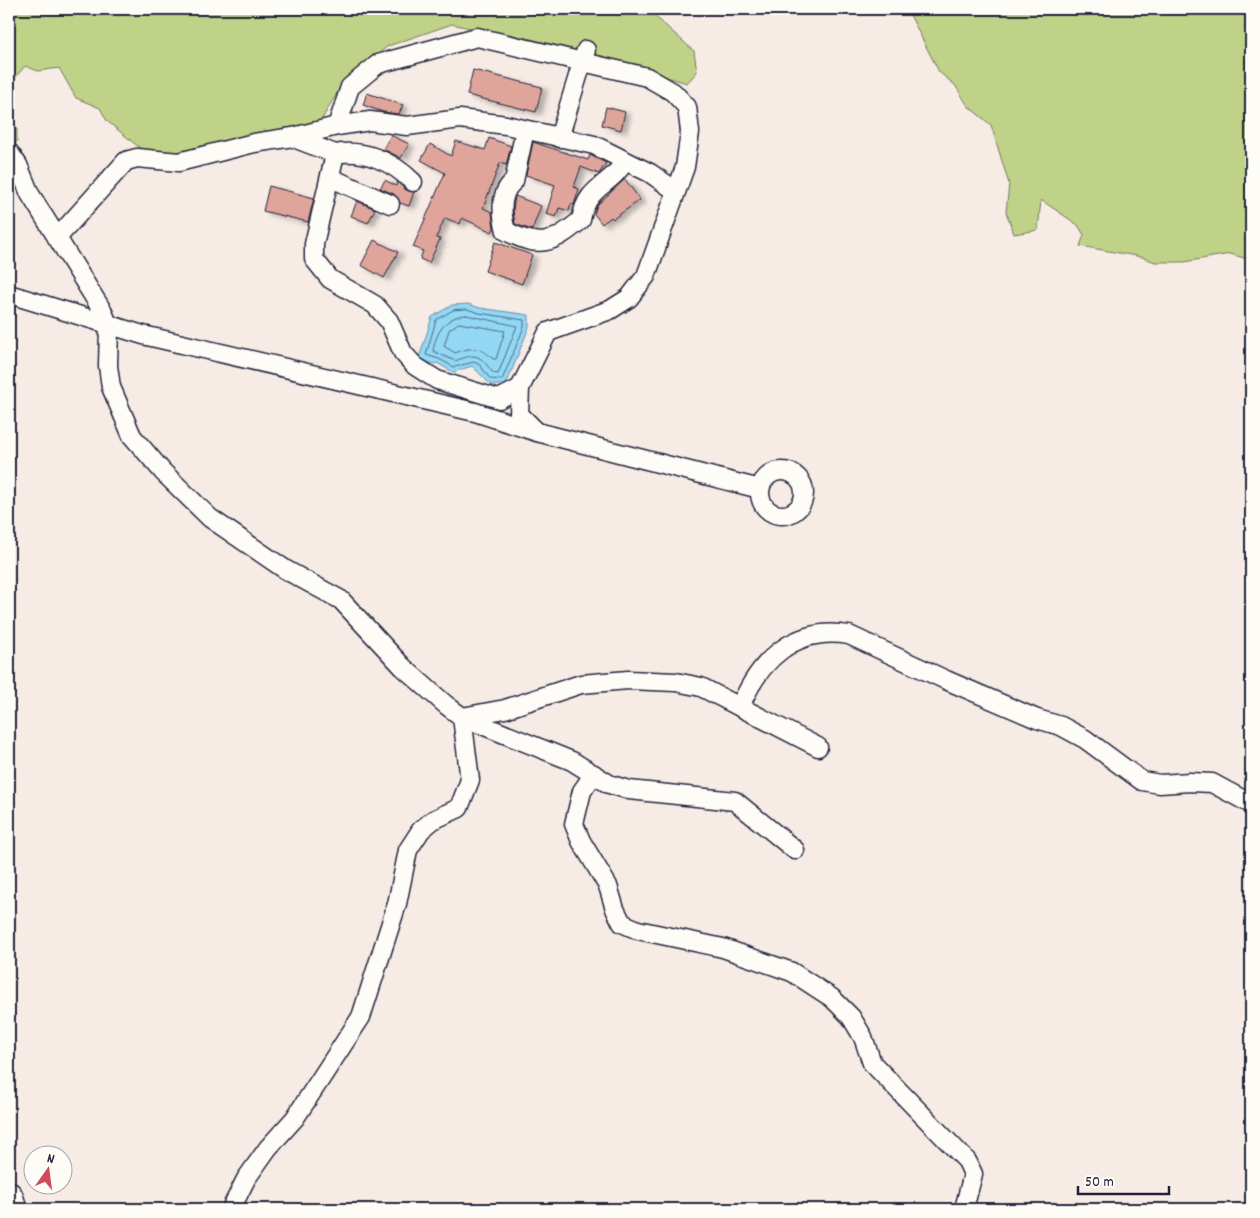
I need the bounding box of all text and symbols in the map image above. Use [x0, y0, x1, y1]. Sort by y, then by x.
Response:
north arrow [22, 1146, 72, 1196]
text: N [45, 1149, 57, 1170]
scale bar [1078, 1163, 1169, 1195]
text: 50 m [1085, 1172, 1114, 1194]

